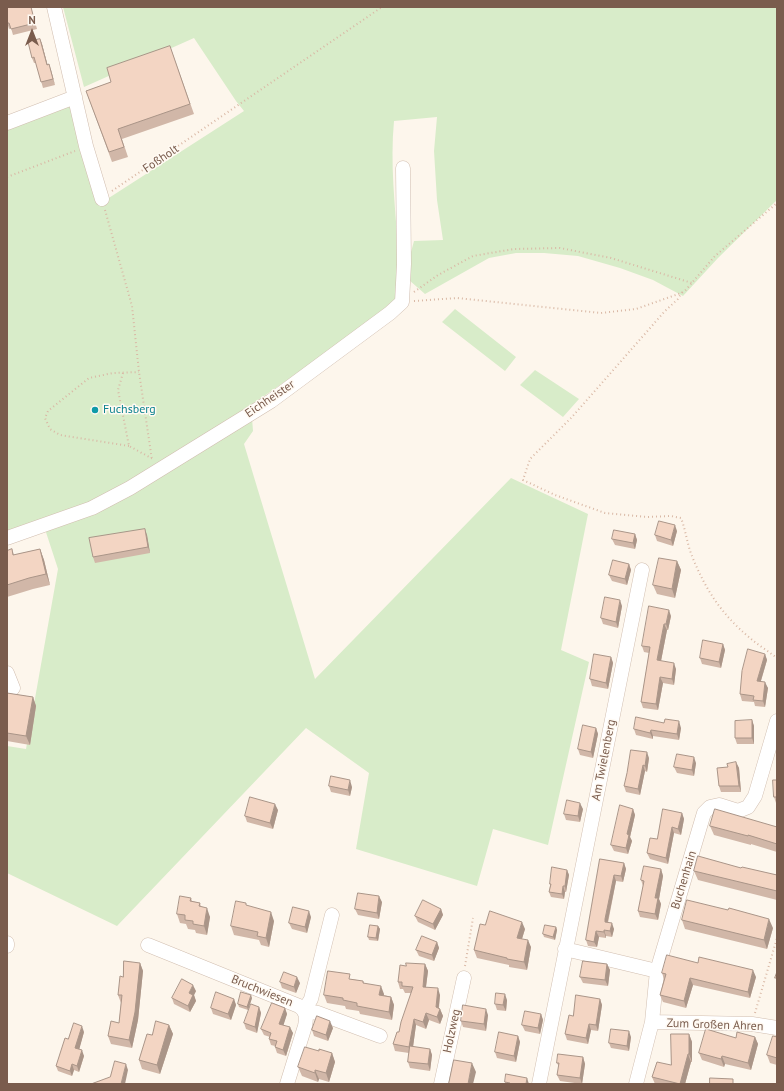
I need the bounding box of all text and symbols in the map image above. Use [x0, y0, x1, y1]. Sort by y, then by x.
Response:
north arrow [12, 12, 52, 52]
text: N [28, 13, 36, 27]
street label: Foßholt [140, 142, 182, 176]
street label: Eichheister [242, 377, 298, 421]
place label: Fuchsberg [103, 403, 156, 417]
marker: Fuchsberg [90, 405, 100, 415]
street label: Am Twielenberg [589, 718, 619, 802]
street label: Buchenhain [668, 849, 700, 911]
street label: Bruchwiesen [229, 972, 295, 1010]
street label: Holzweg [440, 1008, 464, 1054]
street label: Zum Großen Ahren [666, 1016, 764, 1034]

